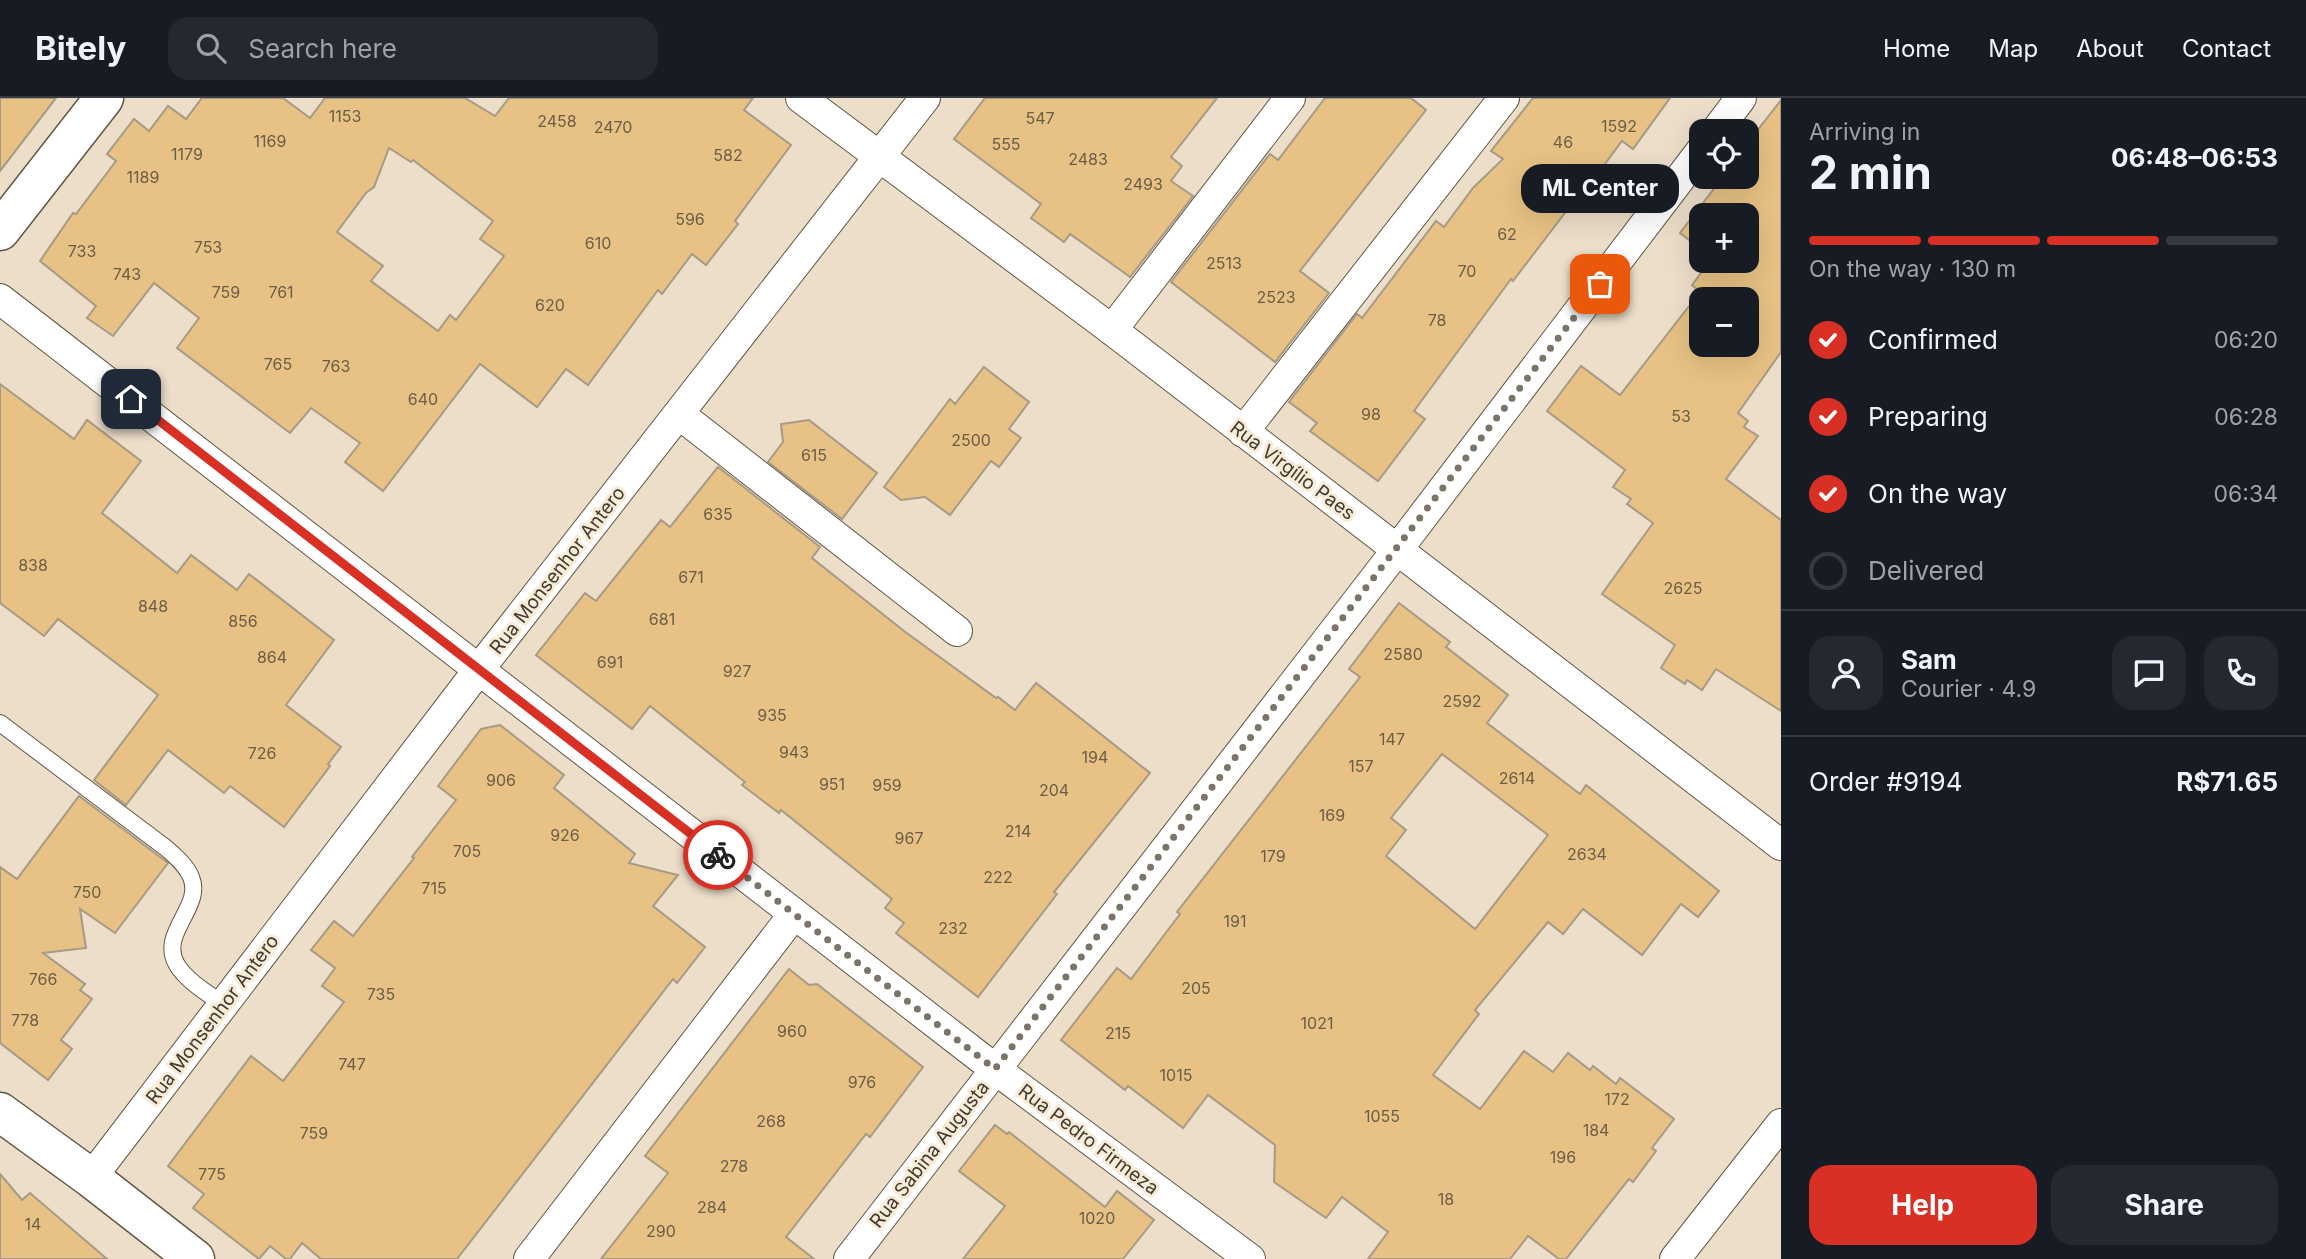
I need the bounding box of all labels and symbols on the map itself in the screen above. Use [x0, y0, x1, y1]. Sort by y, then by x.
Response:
house number: 1153 [329, 106, 361, 126]
house number: 547 [1025, 108, 1055, 128]
house number: 2458 [537, 111, 577, 131]
house number: 1592 [1601, 116, 1637, 136]
house number: 2470 [594, 117, 632, 137]
house number: 1169 [254, 131, 286, 151]
house number: 46 [1553, 132, 1573, 152]
house number: 555 [991, 134, 1021, 154]
house number: 1179 [171, 144, 203, 164]
house number: 582 [713, 145, 743, 165]
house number: 2483 [1068, 149, 1108, 169]
callout: ML Center [1521, 165, 1679, 214]
house number: 1189 [127, 167, 159, 187]
house number: 2493 [1123, 174, 1163, 194]
house number: 596 [675, 209, 705, 229]
house number: 62 [1497, 224, 1517, 244]
house number: 610 [585, 233, 611, 253]
house number: 753 [194, 237, 222, 257]
house number: 733 [68, 241, 96, 261]
house number: 2513 [1206, 253, 1242, 273]
pin [1570, 254, 1630, 314]
house number: 70 [1458, 261, 1476, 281]
house number: 743 [113, 264, 141, 284]
house number: 759 [212, 282, 240, 302]
house number: 761 [268, 282, 294, 302]
house number: 2523 [1256, 287, 1296, 307]
house number: 620 [535, 295, 565, 315]
house number: 78 [1428, 310, 1446, 330]
house number: 765 [264, 354, 292, 374]
house number: 763 [322, 356, 350, 376]
pin [101, 369, 161, 429]
house number: 640 [408, 389, 438, 409]
house number: 98 [1361, 404, 1381, 424]
house number: 53 [1671, 406, 1691, 426]
street label: Rua Virgílio Paes [1226, 416, 1360, 525]
house number: 2500 [951, 430, 991, 450]
house number: 615 [801, 445, 827, 465]
street label: Rua Monsenhor Antero [485, 482, 630, 659]
house number: 635 [703, 504, 733, 524]
house number: 838 [18, 555, 48, 575]
house number: 671 [678, 567, 704, 587]
house number: 2625 [1663, 578, 1703, 598]
house number: 848 [138, 596, 168, 616]
house number: 681 [649, 609, 675, 629]
house number: 856 [228, 611, 258, 631]
house number: 2580 [1383, 644, 1423, 664]
house number: 864 [257, 647, 287, 667]
house number: 691 [597, 652, 623, 672]
house number: 927 [723, 661, 751, 681]
house number: 2592 [1442, 691, 1482, 711]
house number: 935 [757, 705, 787, 725]
house number: 147 [1379, 729, 1405, 749]
house number: 943 [779, 742, 809, 762]
house number: 726 [248, 743, 276, 763]
house number: 194 [1082, 747, 1108, 767]
house number: 157 [1348, 756, 1374, 776]
house number: 2614 [1499, 768, 1535, 788]
house number: 906 [486, 770, 516, 790]
house number: 951 [819, 774, 845, 794]
house number: 959 [872, 775, 902, 795]
house number: 204 [1039, 780, 1069, 800]
house number: 169 [1319, 805, 1345, 825]
courier [683, 820, 753, 890]
house number: 214 [1005, 821, 1031, 841]
house number: 926 [550, 825, 580, 845]
house number: 967 [895, 828, 923, 848]
house number: 705 [453, 841, 481, 861]
house number: 2634 [1567, 844, 1607, 864]
house number: 179 [1260, 846, 1286, 866]
house number: 222 [983, 867, 1013, 887]
house number: 715 [421, 878, 447, 898]
house number: 750 [73, 882, 101, 902]
house number: 191 [1224, 911, 1246, 931]
house number: 232 [938, 918, 968, 938]
street label: Rua Monsenhor Antero [141, 930, 284, 1109]
house number: 766 [29, 969, 57, 989]
house number: 205 [1181, 978, 1211, 998]
house number: 735 [367, 984, 395, 1004]
house number: 778 [11, 1010, 39, 1030]
house number: 1021 [1301, 1013, 1333, 1033]
house number: 960 [777, 1021, 807, 1041]
house number: 215 [1105, 1023, 1131, 1043]
house number: 747 [338, 1054, 366, 1074]
house number: 1015 [1160, 1065, 1192, 1085]
house number: 976 [848, 1072, 876, 1092]
street label: Rua Sabina Augusta [865, 1076, 994, 1232]
street label: Rua Pedro Firmeza [1014, 1079, 1163, 1200]
house number: 172 [1604, 1089, 1630, 1109]
house number: 1055 [1364, 1106, 1400, 1126]
house number: 268 [756, 1111, 786, 1131]
house number: 184 [1583, 1120, 1609, 1140]
house number: 759 [300, 1123, 328, 1143]
house number: 196 [1550, 1147, 1576, 1167]
house number: 278 [720, 1156, 748, 1176]
house number: 775 [198, 1164, 226, 1184]
house number: 18 [1438, 1189, 1454, 1209]
house number: 284 [697, 1197, 727, 1217]
house number: 1020 [1079, 1208, 1115, 1228]
house number: 14 [25, 1214, 41, 1234]
house number: 290 [646, 1221, 676, 1241]

